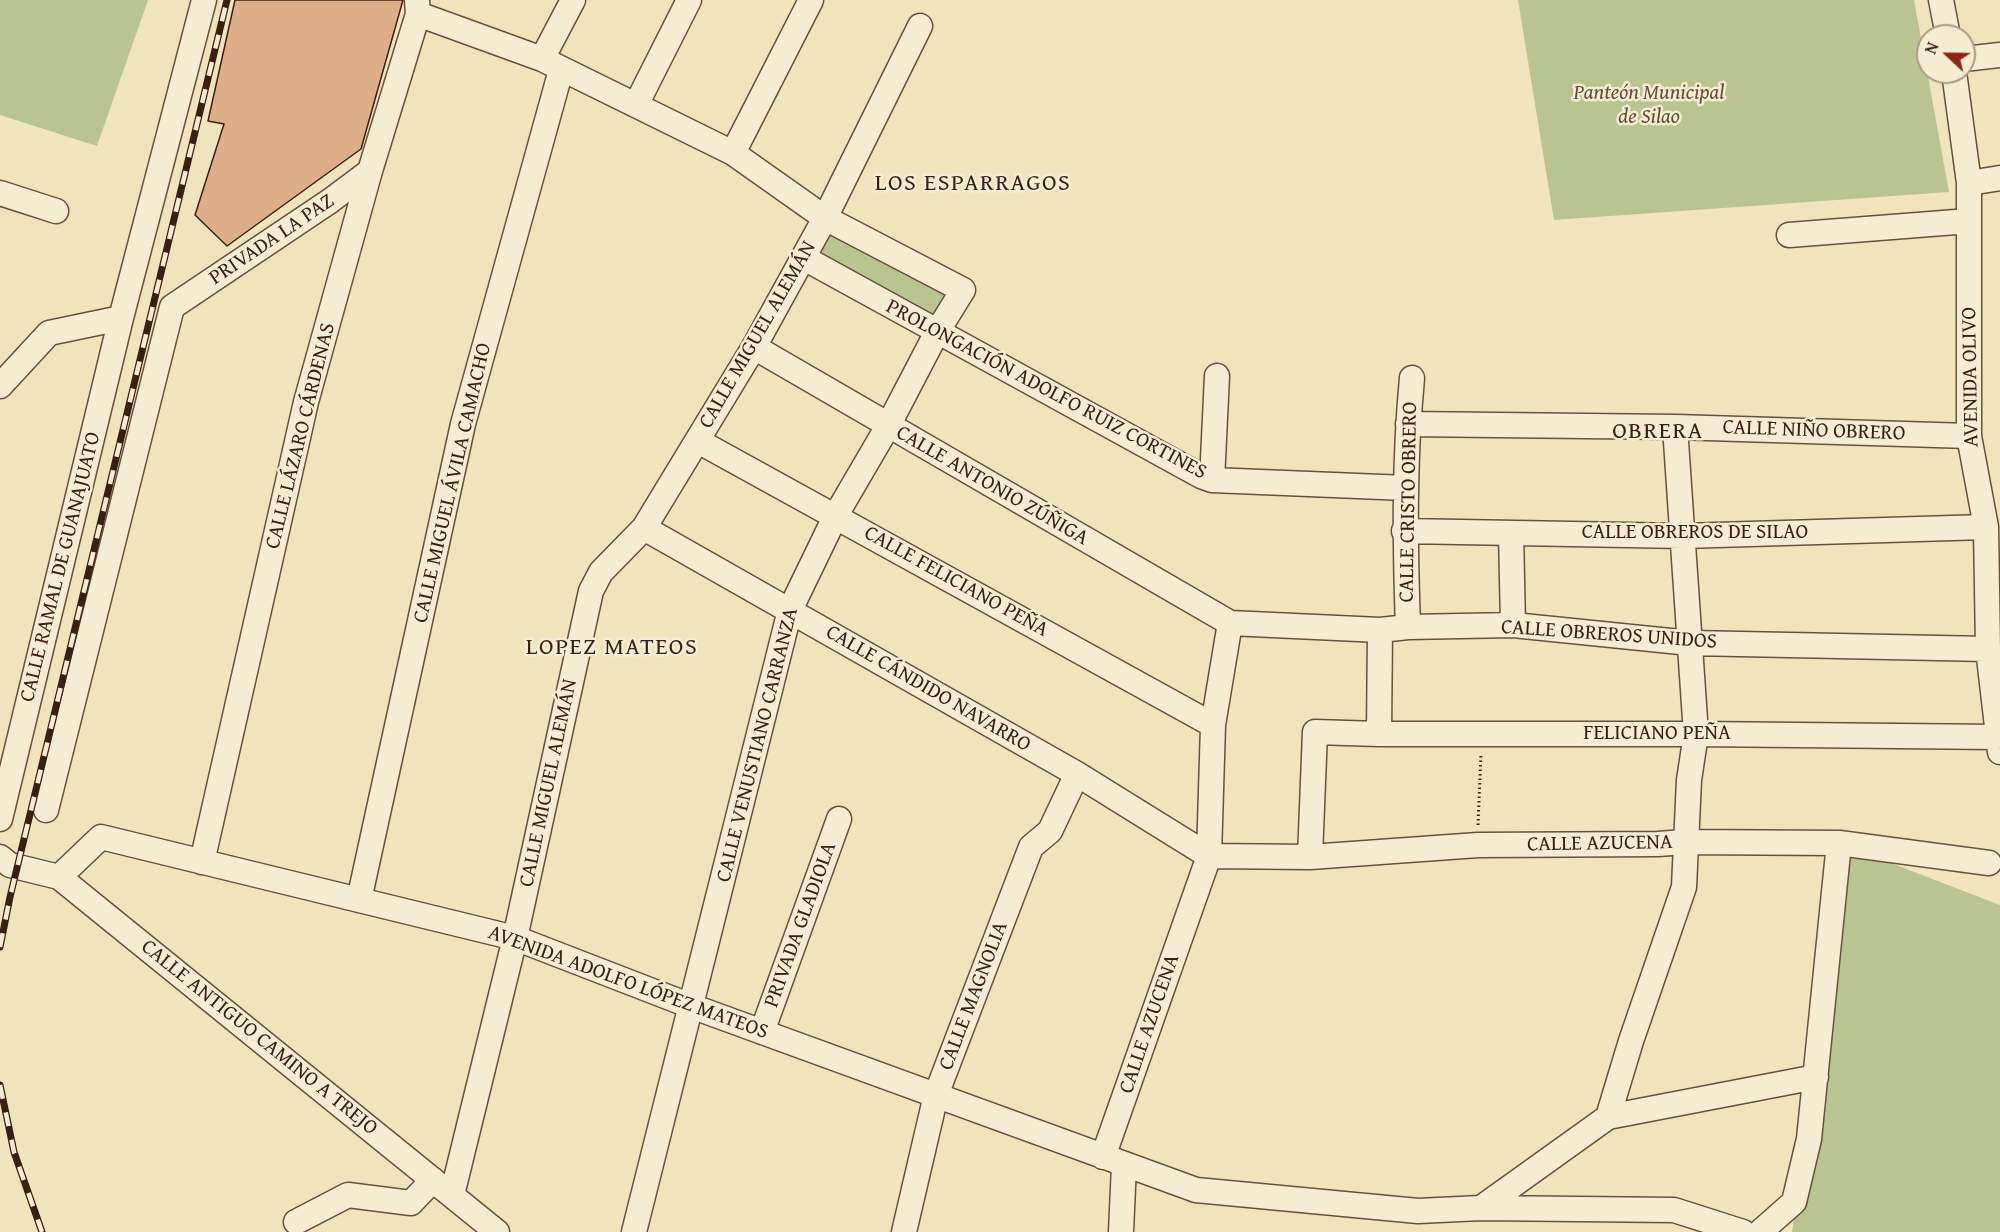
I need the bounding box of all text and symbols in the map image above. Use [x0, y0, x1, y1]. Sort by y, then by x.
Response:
north arrow [1916, 24, 1976, 84]
text: N [1918, 39, 1944, 57]
park label: Panteón Municipal de Silao [1574, 81, 1724, 131]
district label: LOS ESPARRAGOS [875, 170, 1071, 198]
street label: PRIVADA LA PAZ [205, 189, 339, 291]
street label: CALLE MIGUEL ALEMÁN [694, 237, 822, 433]
street label: PROLONGACIÓN ADOLFO RUIZ CORTINES [881, 294, 1211, 486]
street label: AVENIDA OLIVO [1957, 307, 1985, 447]
street label: CALLE LÁZARO CÁRDENAS [261, 320, 341, 552]
street label: CALLE MIGUEL ÁVILA CAMACHO [409, 341, 497, 625]
street label: CALLE CRISTO OBRERO [1395, 401, 1423, 603]
street label: CALLE NIÑO OBRERO [1722, 415, 1906, 447]
district label: OBRERA [1612, 418, 1704, 446]
street label: CALLE ANTONIO ZÚÑIGA [891, 421, 1093, 551]
street label: CALLE RAMAL DE GUANAJUATO [15, 430, 107, 704]
street label: CALLE OBREROS DE SILAO [1582, 520, 1808, 546]
street label: CALLE FELICIANO PEÑA [859, 521, 1053, 643]
street label: CALLE VENUSTIANO CARRANZA [712, 605, 804, 885]
street label: CALLE OBREROS UNIDOS [1500, 615, 1718, 655]
street label: CALLE CÁNDIDO NAVARRO [821, 620, 1035, 758]
district label: LOPEZ MATEOS [526, 634, 698, 662]
street label: CALLE MIGUEL ALEMÁN [515, 677, 583, 889]
street label: FELICIANO PEÑA [1583, 721, 1731, 747]
street label: CALLE AZUCENA [1527, 830, 1673, 858]
street label: PRIVADA GLADIOLA [759, 839, 843, 1011]
street label: CALLE MAGNOLIA [934, 918, 1014, 1074]
street label: AVENIDA ADOLFO LÓPEZ MATEOS [484, 920, 772, 1046]
street label: CALLE ANTIGUO CAMINO A TREJO [136, 935, 382, 1141]
street label: CALLE AZUCENA [1114, 951, 1186, 1097]

